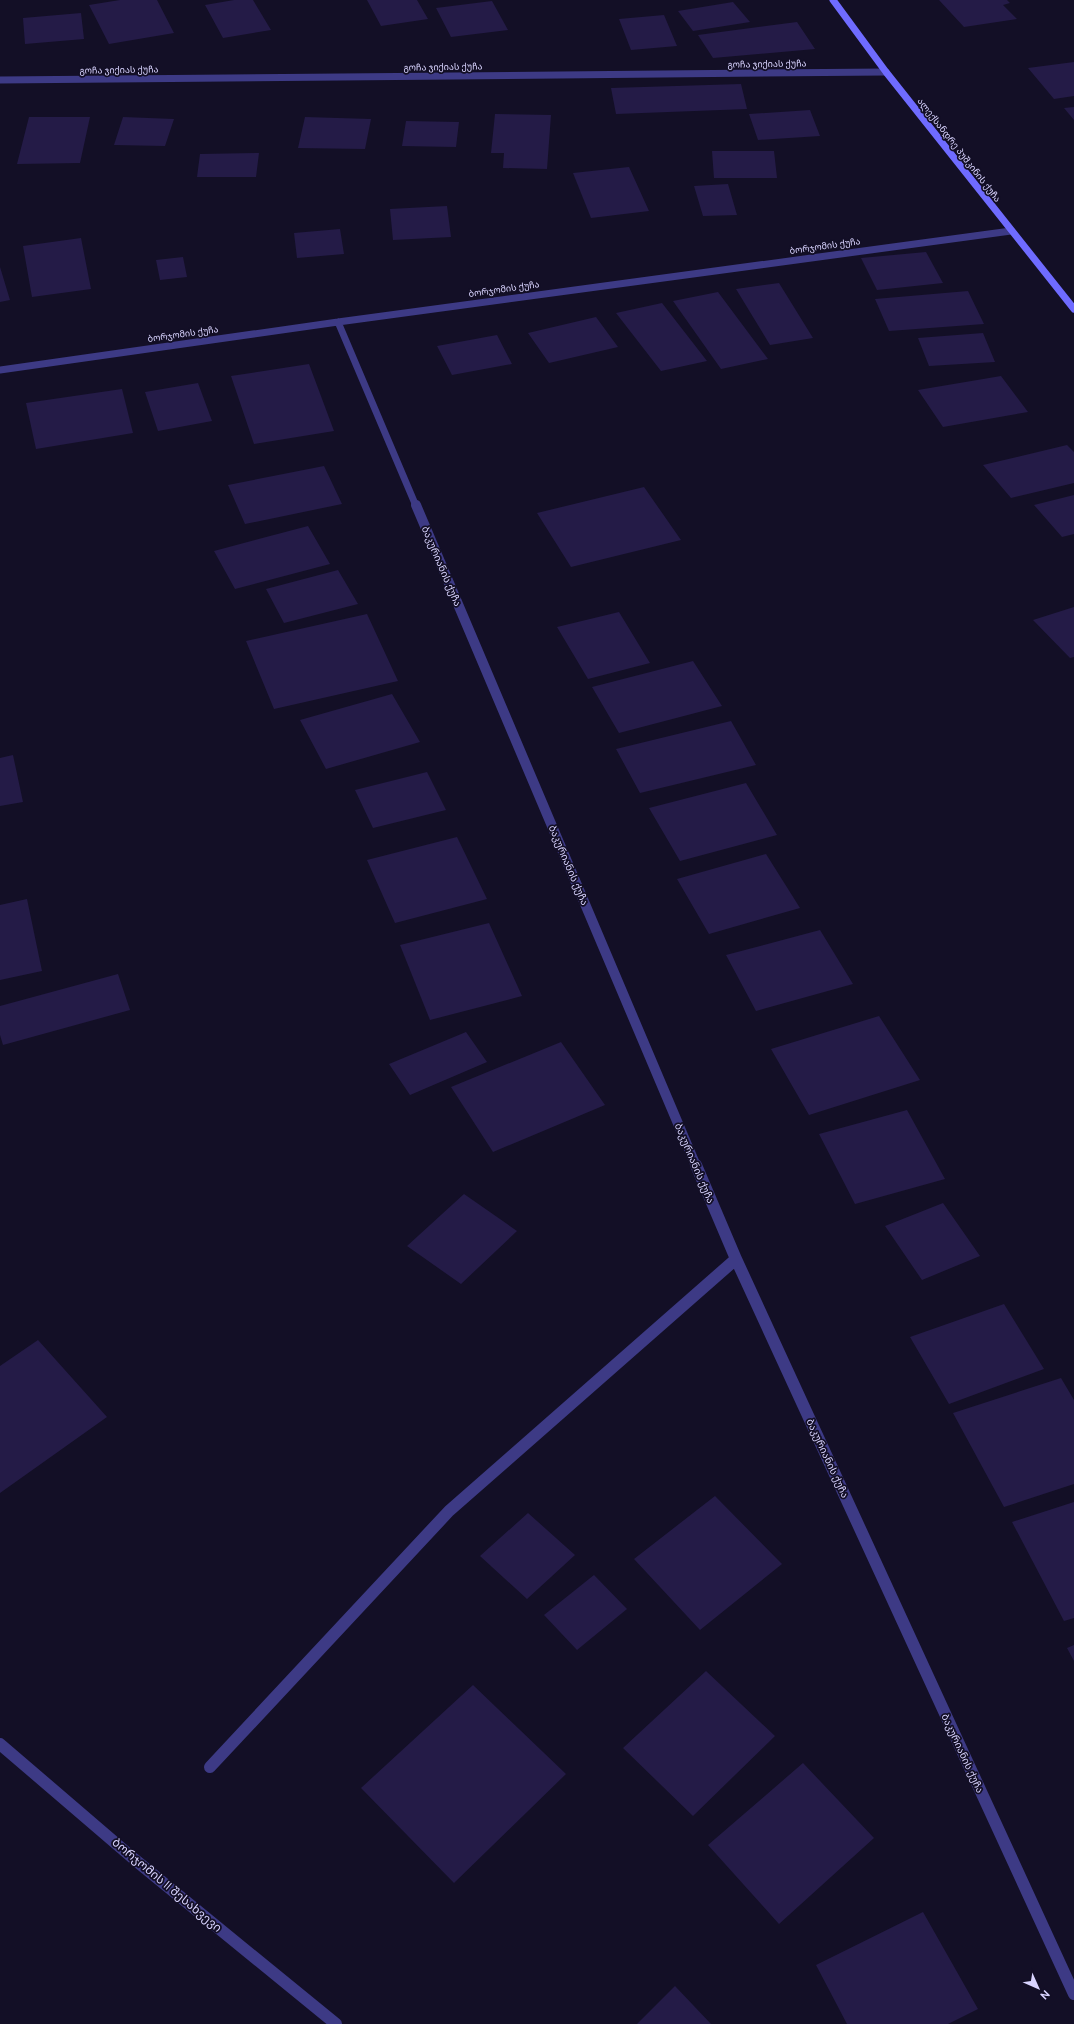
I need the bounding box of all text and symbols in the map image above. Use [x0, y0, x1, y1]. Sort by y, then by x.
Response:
street label: გოჩა ჯიქიას ქუჩა [727, 58, 807, 70]
street label: გოჩა ჯიქიას ქუჩა [403, 61, 483, 73]
street label: გოჩა ჯიქიას ქუჩა [79, 64, 159, 76]
street label: ალექსანდრე პუშკინის ქუჩა [915, 96, 1003, 205]
street label: ბორჯომის ქუჩა [789, 236, 861, 256]
street label: ბორჯომის ქუჩა [468, 279, 540, 299]
street label: ბორჯომის ქუჩა [147, 324, 219, 344]
street label: ბაკურიანის ქუჩა [419, 524, 463, 608]
street label: ბაკურიანის ქუჩა [546, 823, 590, 907]
street label: ბაკურიანის ქუჩა [672, 1121, 716, 1205]
street label: ბაკურიანის ქუჩა [803, 1417, 851, 1500]
street label: ბაკურიანის ქუჩა [938, 1712, 986, 1795]
street label: ბორჯომის II შესახვევი [109, 1835, 225, 1935]
north arrow [1018, 1968, 1058, 2008]
text: N [1038, 1988, 1052, 2002]

